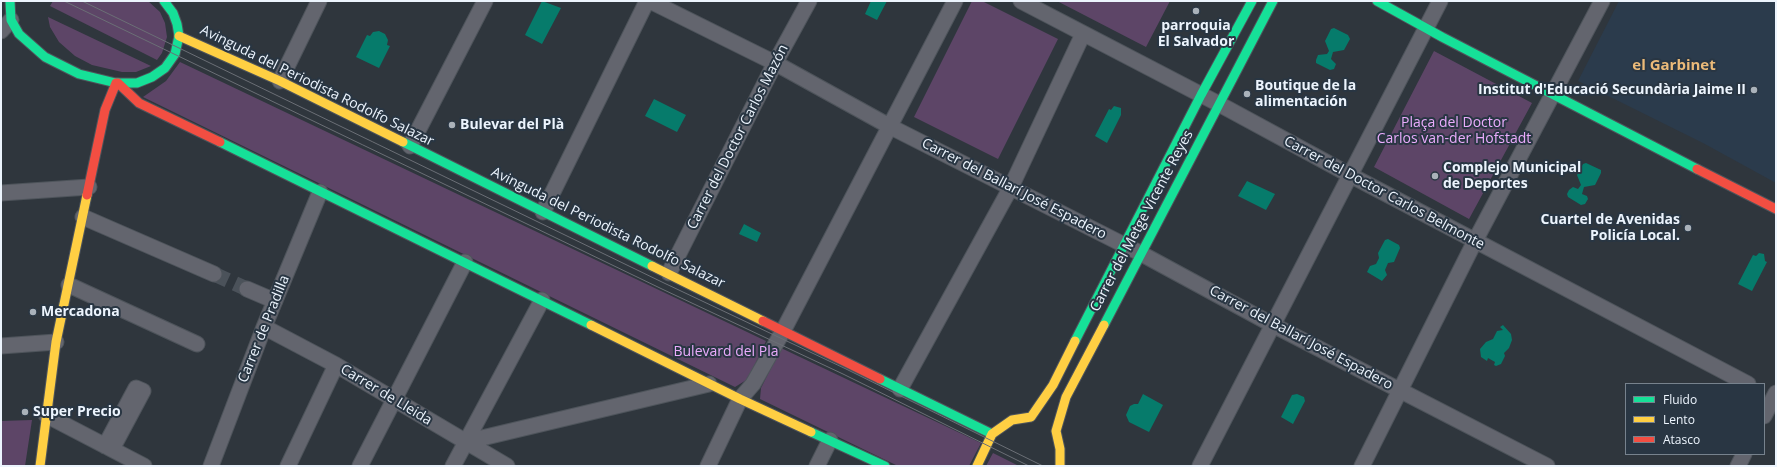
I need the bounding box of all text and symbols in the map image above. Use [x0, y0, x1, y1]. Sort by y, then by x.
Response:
marker: parroquia El Salvador [1191, 6, 1201, 16]
place label: parroquia El Salvador [1158, 18, 1234, 50]
street label: Avinguda del Periodista Rodolfo Salazar [197, 22, 437, 150]
street label: Carrer del Doctor Carlos Mazón [684, 42, 792, 232]
district label: el Garbinet [1632, 57, 1716, 75]
place label: Boutique de la alimentación [1255, 78, 1356, 110]
place label: Institut d'Educació Secundària Jaime II [1478, 82, 1746, 98]
marker: Institut d'Educació Secundària Jaime II [1749, 85, 1759, 95]
marker: Boutique de la alimentación [1242, 89, 1252, 99]
park label: Plaça del Doctor Carlos van-der Hofstadt [1377, 115, 1531, 148]
place label: Bulevar del Plà [460, 117, 564, 133]
marker: Bulevar del Plà [447, 120, 457, 130]
street label: Carrer del Metge Vicente Reyes [1087, 127, 1197, 315]
street label: Carrer del Doctor Carlos Belmonte [1281, 133, 1487, 253]
street label: Carrer del Ballarí José Espadero [919, 135, 1109, 243]
place label: Complejo Municipal de Deportes [1443, 160, 1581, 192]
street label: Avinguda del Periodista Rodolfo Salazar [488, 164, 728, 292]
marker: Complejo Municipal de Deportes [1430, 171, 1440, 181]
place label: Cuartel de Avenidas Policía Local. [1540, 212, 1680, 244]
marker: Cuartel de Avenidas Policía Local. [1683, 223, 1693, 233]
street label: Carrer de Pradilla [235, 273, 293, 385]
street label: Carrer del Ballarí José Espadero [1206, 282, 1396, 394]
place label: Mercadona [41, 304, 120, 320]
marker: Mercadona [28, 307, 38, 317]
park label: Bulevard del Pla [673, 344, 779, 360]
street label: Carrer de Lleida [337, 361, 435, 429]
legend [1625, 383, 1765, 455]
text: Fluido [1663, 391, 1697, 408]
place label: Super Precio [33, 404, 121, 420]
marker: Super Precio [20, 407, 30, 417]
text: Lento [1663, 411, 1695, 428]
text: Atasco [1663, 431, 1700, 448]

